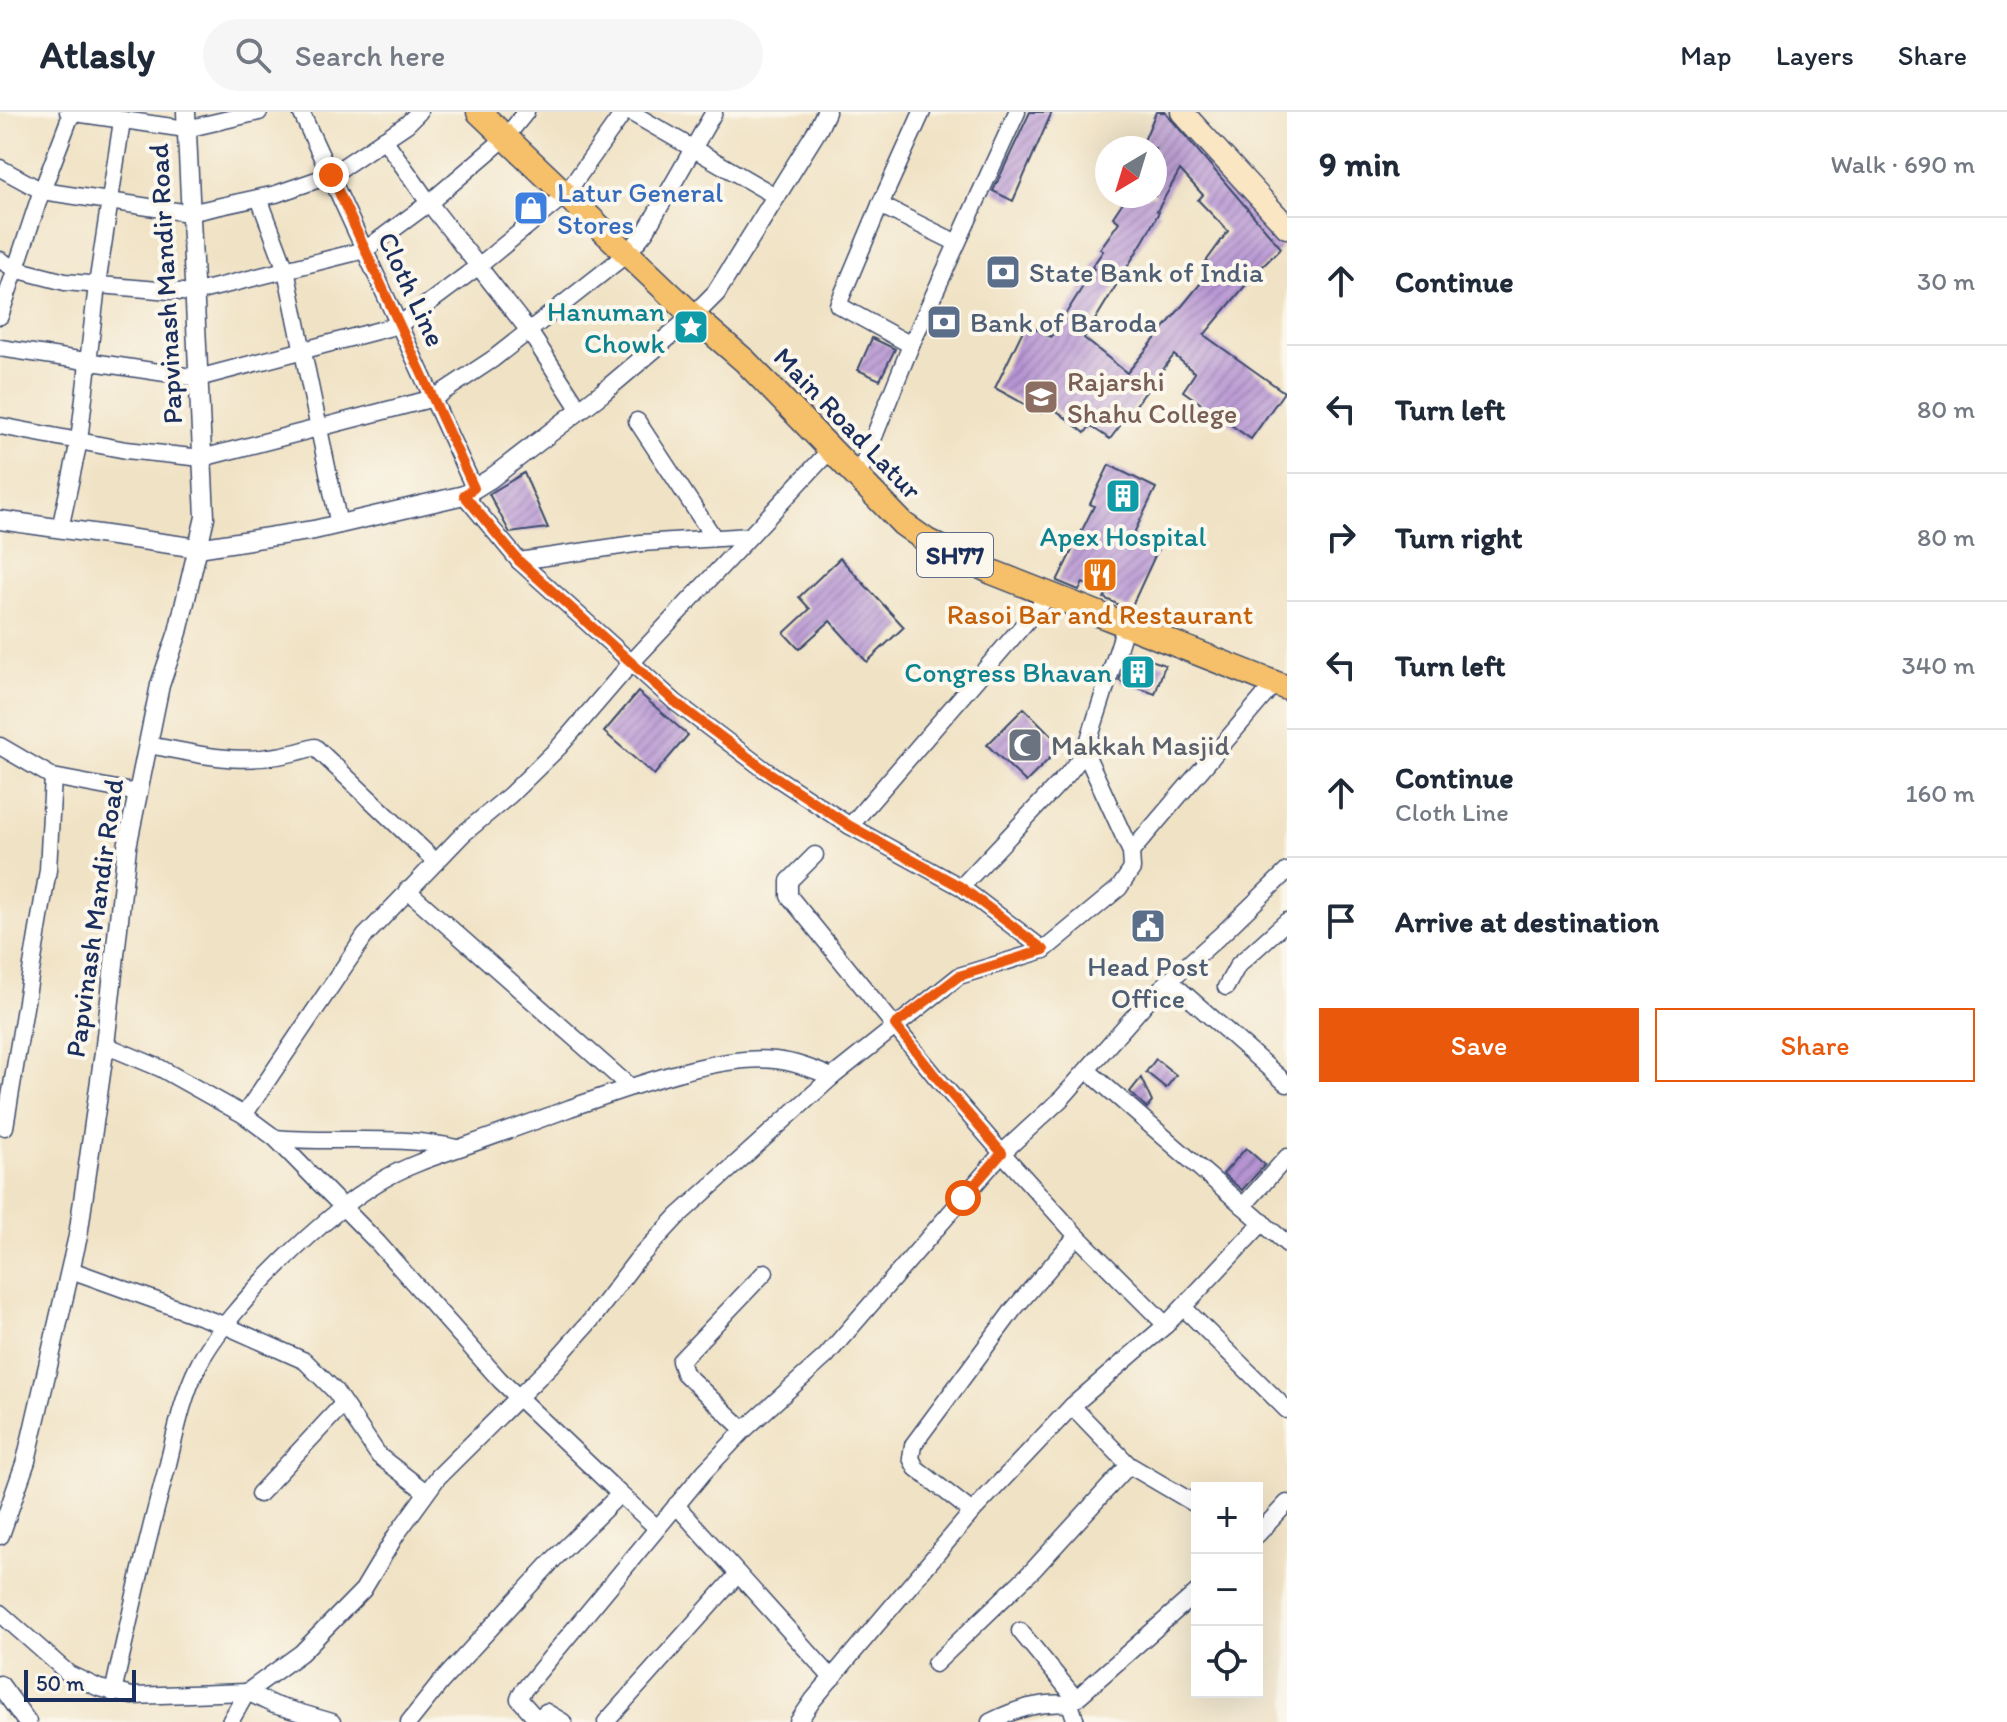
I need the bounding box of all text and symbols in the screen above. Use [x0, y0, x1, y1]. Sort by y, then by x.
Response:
search box [203, 19, 763, 91]
text: Atlasly [40, 32, 155, 78]
icon: search [231, 33, 275, 77]
text: Search here [295, 37, 445, 74]
text: Map [1680, 38, 1732, 72]
text: Layers [1776, 38, 1854, 72]
text: Share [1898, 38, 1967, 72]
north arrow [1095, 136, 1167, 208]
street label: Papvinash Mandir Road [141, 143, 189, 425]
text: 9 min [1319, 144, 1400, 185]
text: Walk · 690 m [1831, 148, 1975, 180]
route end [313, 157, 349, 193]
place label: Latur General Stores [557, 175, 723, 241]
shop icon: Latur General Stores [512, 189, 550, 227]
street label: Cloth Line [371, 226, 453, 352]
bank icon: State Bank of India [984, 253, 1022, 291]
place label: State Bank of India [1029, 255, 1264, 289]
icon: ahead [1319, 259, 1363, 303]
text: Continue [1395, 263, 1514, 300]
text: 30 m [1917, 265, 1975, 297]
place label: Hanuman Chowk [547, 294, 666, 360]
bank icon: Bank of Baroda [925, 303, 963, 341]
place label: Bank of Baroda [970, 305, 1157, 339]
place icon: Hanuman Chowk [672, 308, 710, 346]
street label: Main Road Latur [767, 340, 929, 506]
place label: Rajarshi Shahu College [1067, 364, 1237, 430]
school or university icon: Rajarshi Shahu College [1022, 378, 1060, 416]
icon: left [1319, 387, 1363, 431]
text: Turn left [1395, 391, 1506, 428]
text: 80 m [1917, 393, 1975, 425]
building icon: Apex Hospital [1104, 477, 1142, 515]
icon: right [1319, 515, 1363, 559]
place label: Apex Hospital [1040, 519, 1206, 553]
text: Turn right [1395, 519, 1523, 556]
text: 80 m [1917, 521, 1975, 553]
road number: SH77 [917, 533, 993, 577]
restaurant icon: Rasoi Bar and Restaurant [1081, 556, 1119, 594]
place label: Rasoi Bar and Restaurant [947, 597, 1253, 631]
icon: left [1319, 643, 1363, 687]
text: Turn left [1395, 647, 1506, 684]
text: 340 m [1901, 649, 1975, 681]
building icon: Congress Bhavan [1119, 653, 1157, 691]
place label: Congress Bhavan [904, 655, 1112, 689]
mosque icon: Makkah Masjid [1006, 726, 1044, 764]
place label: Makkah Masjid [1051, 728, 1230, 762]
text: Continue [1395, 759, 1514, 796]
icon: ahead [1319, 771, 1363, 815]
street label: Papvinash Mandir Road [58, 776, 130, 1060]
text: 160 m [1905, 777, 1975, 809]
text: Cloth Line [1395, 796, 1509, 828]
icon: arrive [1319, 899, 1363, 943]
text: Arrive at destination [1395, 903, 1659, 940]
public building icon: Head Post Office [1129, 907, 1167, 945]
place label: Head Post Office [1087, 949, 1209, 1015]
button: Save [1319, 1008, 1639, 1082]
button: Share [1655, 1008, 1975, 1082]
route start [945, 1180, 981, 1216]
map controls [1191, 1482, 1263, 1698]
button: + [1191, 1482, 1263, 1554]
button: − [1191, 1554, 1263, 1626]
button: locate [1191, 1626, 1263, 1698]
scale bar [24, 1666, 136, 1702]
text: 50 m [36, 1670, 85, 1697]

